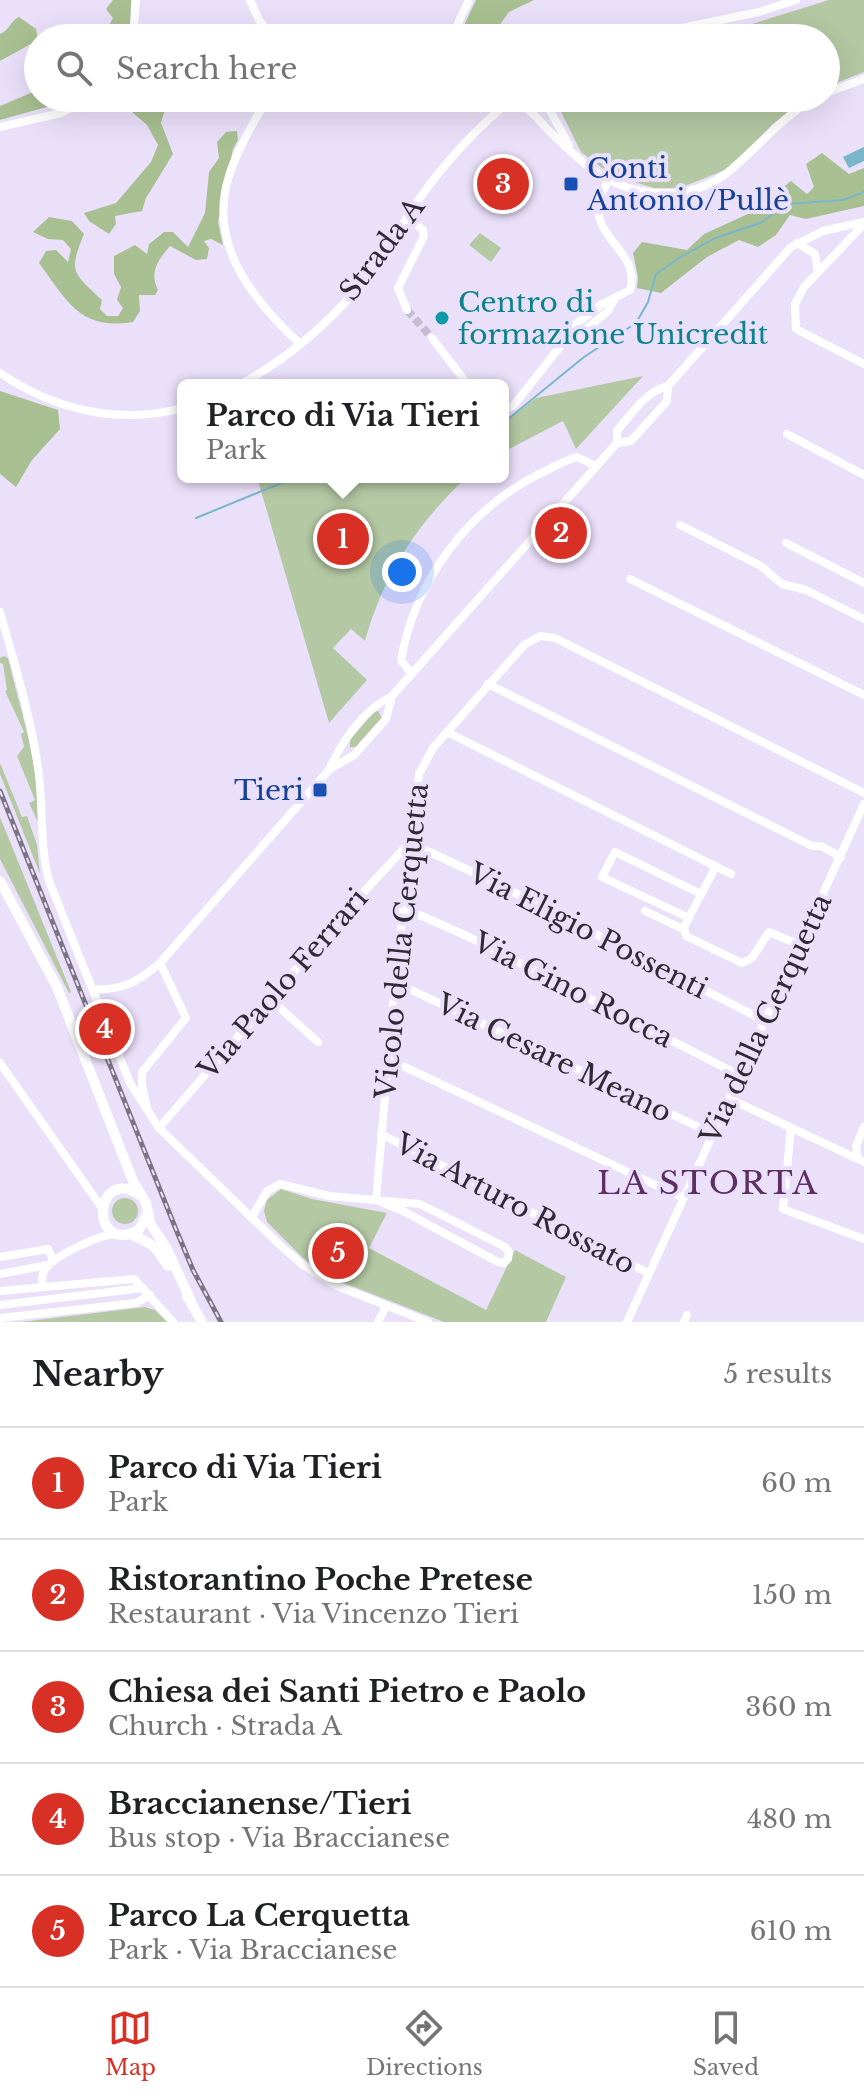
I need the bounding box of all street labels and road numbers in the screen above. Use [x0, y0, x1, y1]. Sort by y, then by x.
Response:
street label: Strada A [332, 190, 432, 307]
street label: Vicolo della Cerquetta [368, 781, 436, 1102]
street label: Via Eligio Possenti [462, 855, 713, 1006]
street label: Via Paolo Ferrari [190, 881, 375, 1087]
street label: Via della Cerquetta [692, 888, 840, 1151]
street label: Via Gino Rocca [466, 924, 679, 1056]
street label: Via Cesare Meano [430, 985, 677, 1130]
street label: Via Arturo Rossato [388, 1125, 641, 1282]

